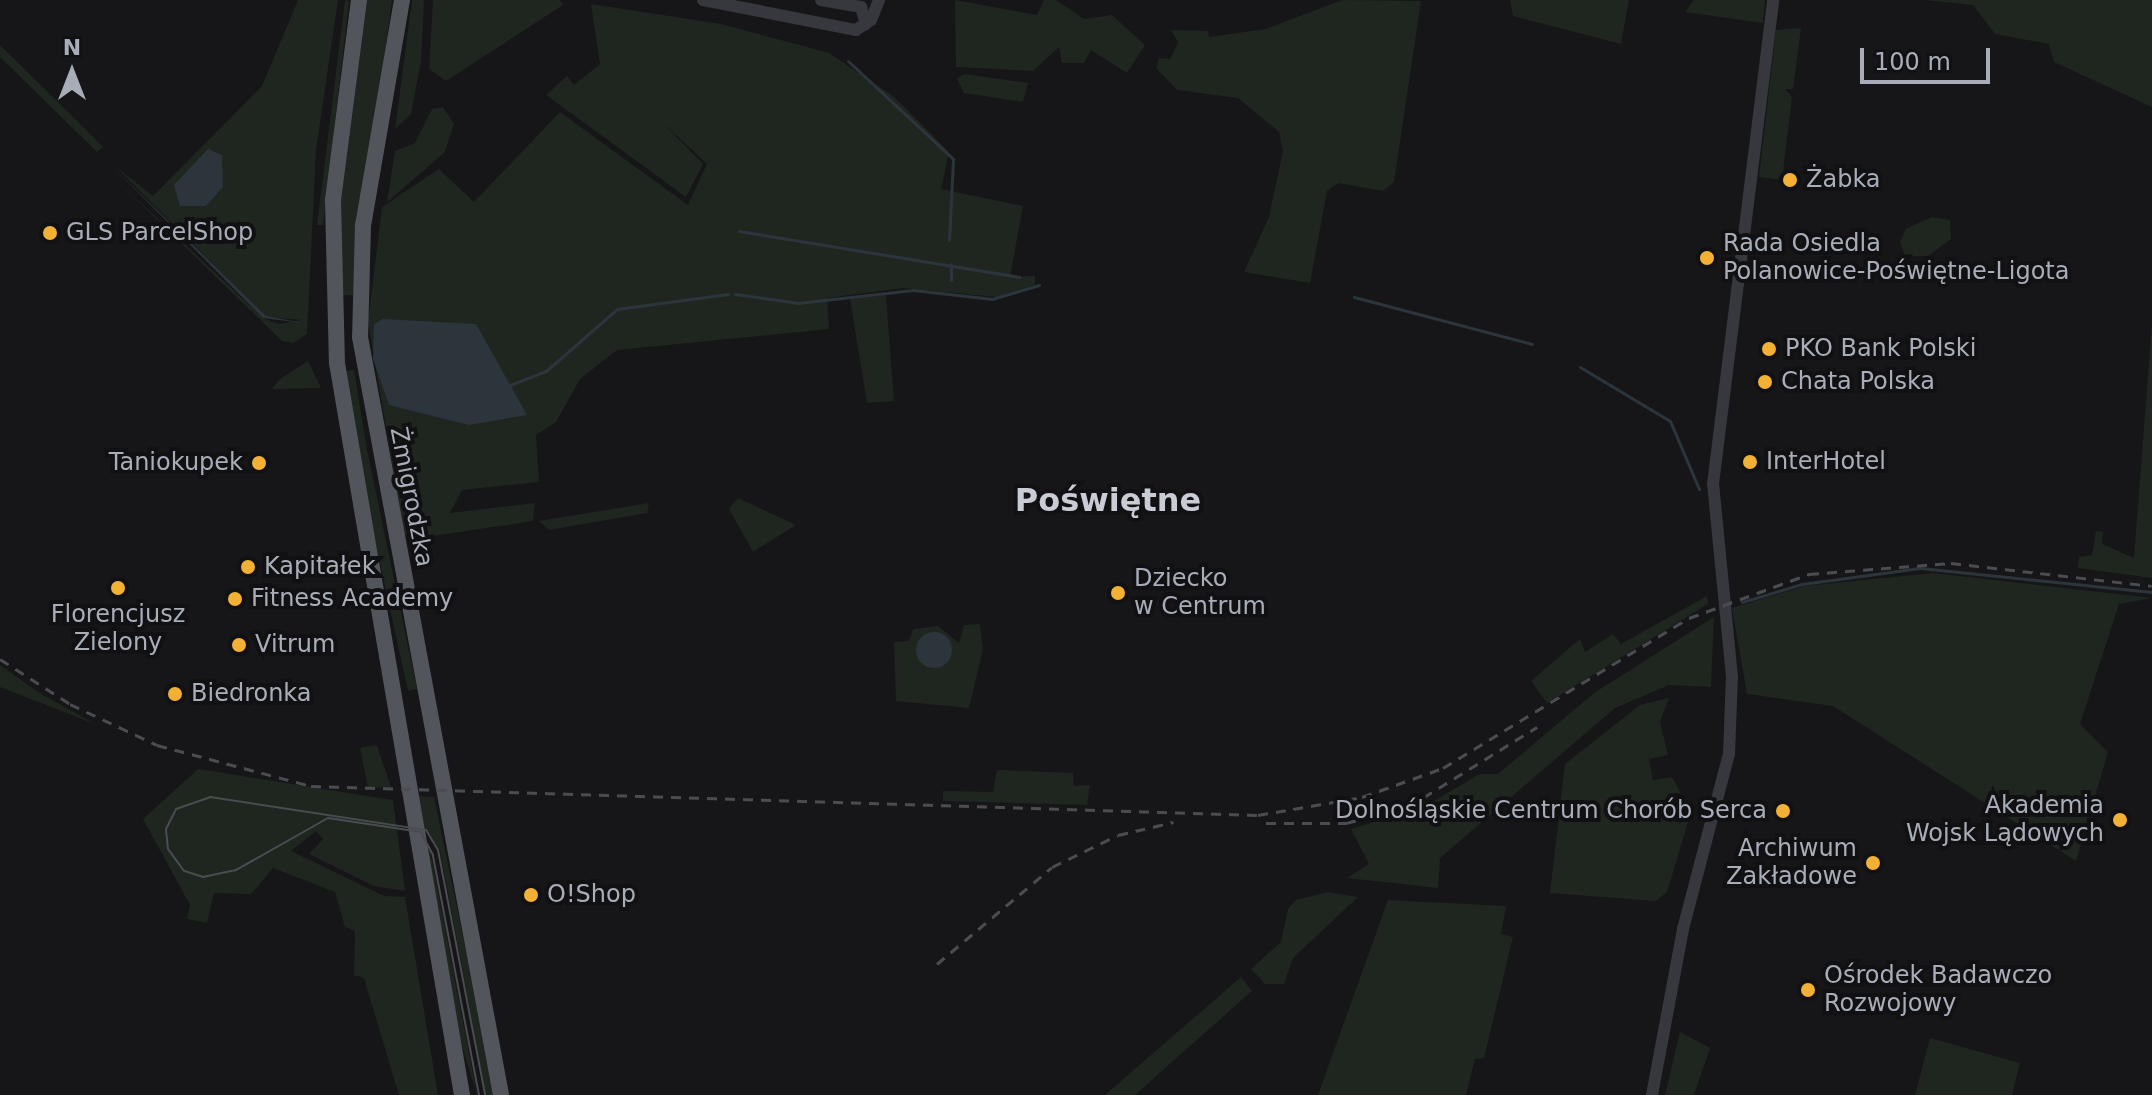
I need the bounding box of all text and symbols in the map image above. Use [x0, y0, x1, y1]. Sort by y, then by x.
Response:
north arrow [32, 32, 112, 112]
scale bar [1864, 32, 1994, 82]
text: N [63, 35, 81, 60]
text: 100 m [1874, 48, 1951, 76]
place label: Żabka [1806, 166, 1881, 194]
marker: Żabka [1781, 171, 1799, 189]
place label: GLS ParcelShop [66, 219, 253, 247]
marker: GLS ParcelShop [41, 224, 59, 242]
place label: Rada Osiedla Polanowice-Poświętne-Ligota [1723, 230, 2069, 286]
marker: Rada Osiedla Polanowice-Poświętne-Ligota [1698, 249, 1716, 267]
place label: PKO Bank Polski [1785, 335, 1976, 363]
marker: PKO Bank Polski [1760, 340, 1778, 358]
place label: Chata Polska [1781, 368, 1935, 396]
marker: Chata Polska [1756, 373, 1774, 391]
street label: Żmigrodzka [383, 425, 439, 569]
place label: InterHotel [1766, 448, 1886, 476]
place label: Taniokupek [109, 449, 243, 477]
marker: InterHotel [1741, 453, 1759, 471]
marker: Taniokupek [250, 454, 268, 472]
district label: Poświętne [1015, 481, 1201, 519]
place label: Kapitałek [264, 553, 376, 581]
marker: Kapitałek [239, 558, 257, 576]
place label: Dziecko w Centrum [1134, 565, 1266, 621]
marker: Florencjusz Zielony [109, 579, 127, 597]
marker: Dziecko w Centrum [1109, 584, 1127, 602]
place label: Fitness Academy [251, 585, 453, 613]
marker: Fitness Academy [226, 590, 244, 608]
place label: Florencjusz Zielony [51, 601, 185, 657]
place label: Vitrum [255, 631, 335, 659]
marker: Vitrum [230, 636, 248, 654]
place label: Biedronka [191, 680, 312, 708]
marker: Biedronka [166, 685, 184, 703]
place label: Akademia Wojsk Lądowych [1906, 792, 2104, 848]
place label: Dolnośląskie Centrum Chorób Serca [1335, 797, 1767, 825]
marker: Dolnośląskie Centrum Chorób Serca [1774, 802, 1792, 820]
marker: Akademia Wojsk Lądowych [2111, 811, 2129, 829]
place label: Archiwum Zakładowe [1726, 835, 1857, 891]
marker: Archiwum Zakładowe [1864, 854, 1882, 872]
place label: O!Shop [547, 881, 636, 909]
marker: O!Shop [522, 886, 540, 904]
place label: Ośrodek Badawczo Rozwojowy [1824, 962, 2052, 1018]
marker: Ośrodek Badawczo Rozwojowy [1799, 981, 1817, 999]

